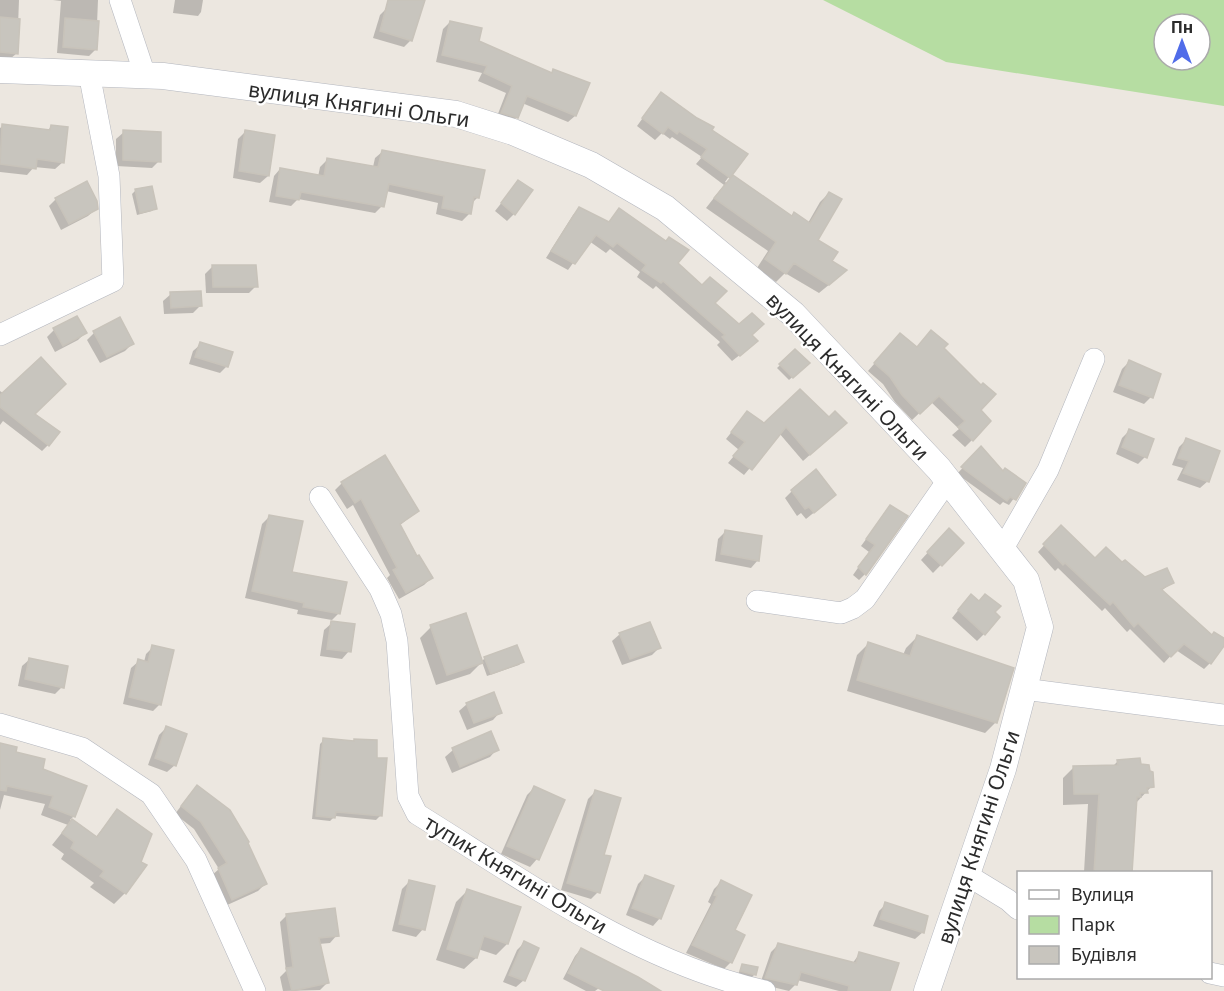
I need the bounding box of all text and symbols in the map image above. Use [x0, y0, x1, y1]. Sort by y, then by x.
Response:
north arrow [1152, 12, 1212, 72]
text: Пн [1171, 16, 1193, 38]
street label: вулиця Княгині Ольги [247, 75, 471, 133]
street label: вулиця Княгині Ольги [760, 286, 936, 466]
street label: вулиця Княгині Ольги [930, 727, 1026, 947]
street label: тупик Княгині Ольги [419, 808, 613, 940]
legend [1017, 871, 1212, 979]
text: Вулиця [1071, 882, 1134, 906]
text: Парк [1071, 912, 1115, 936]
text: Будівля [1071, 942, 1137, 966]

